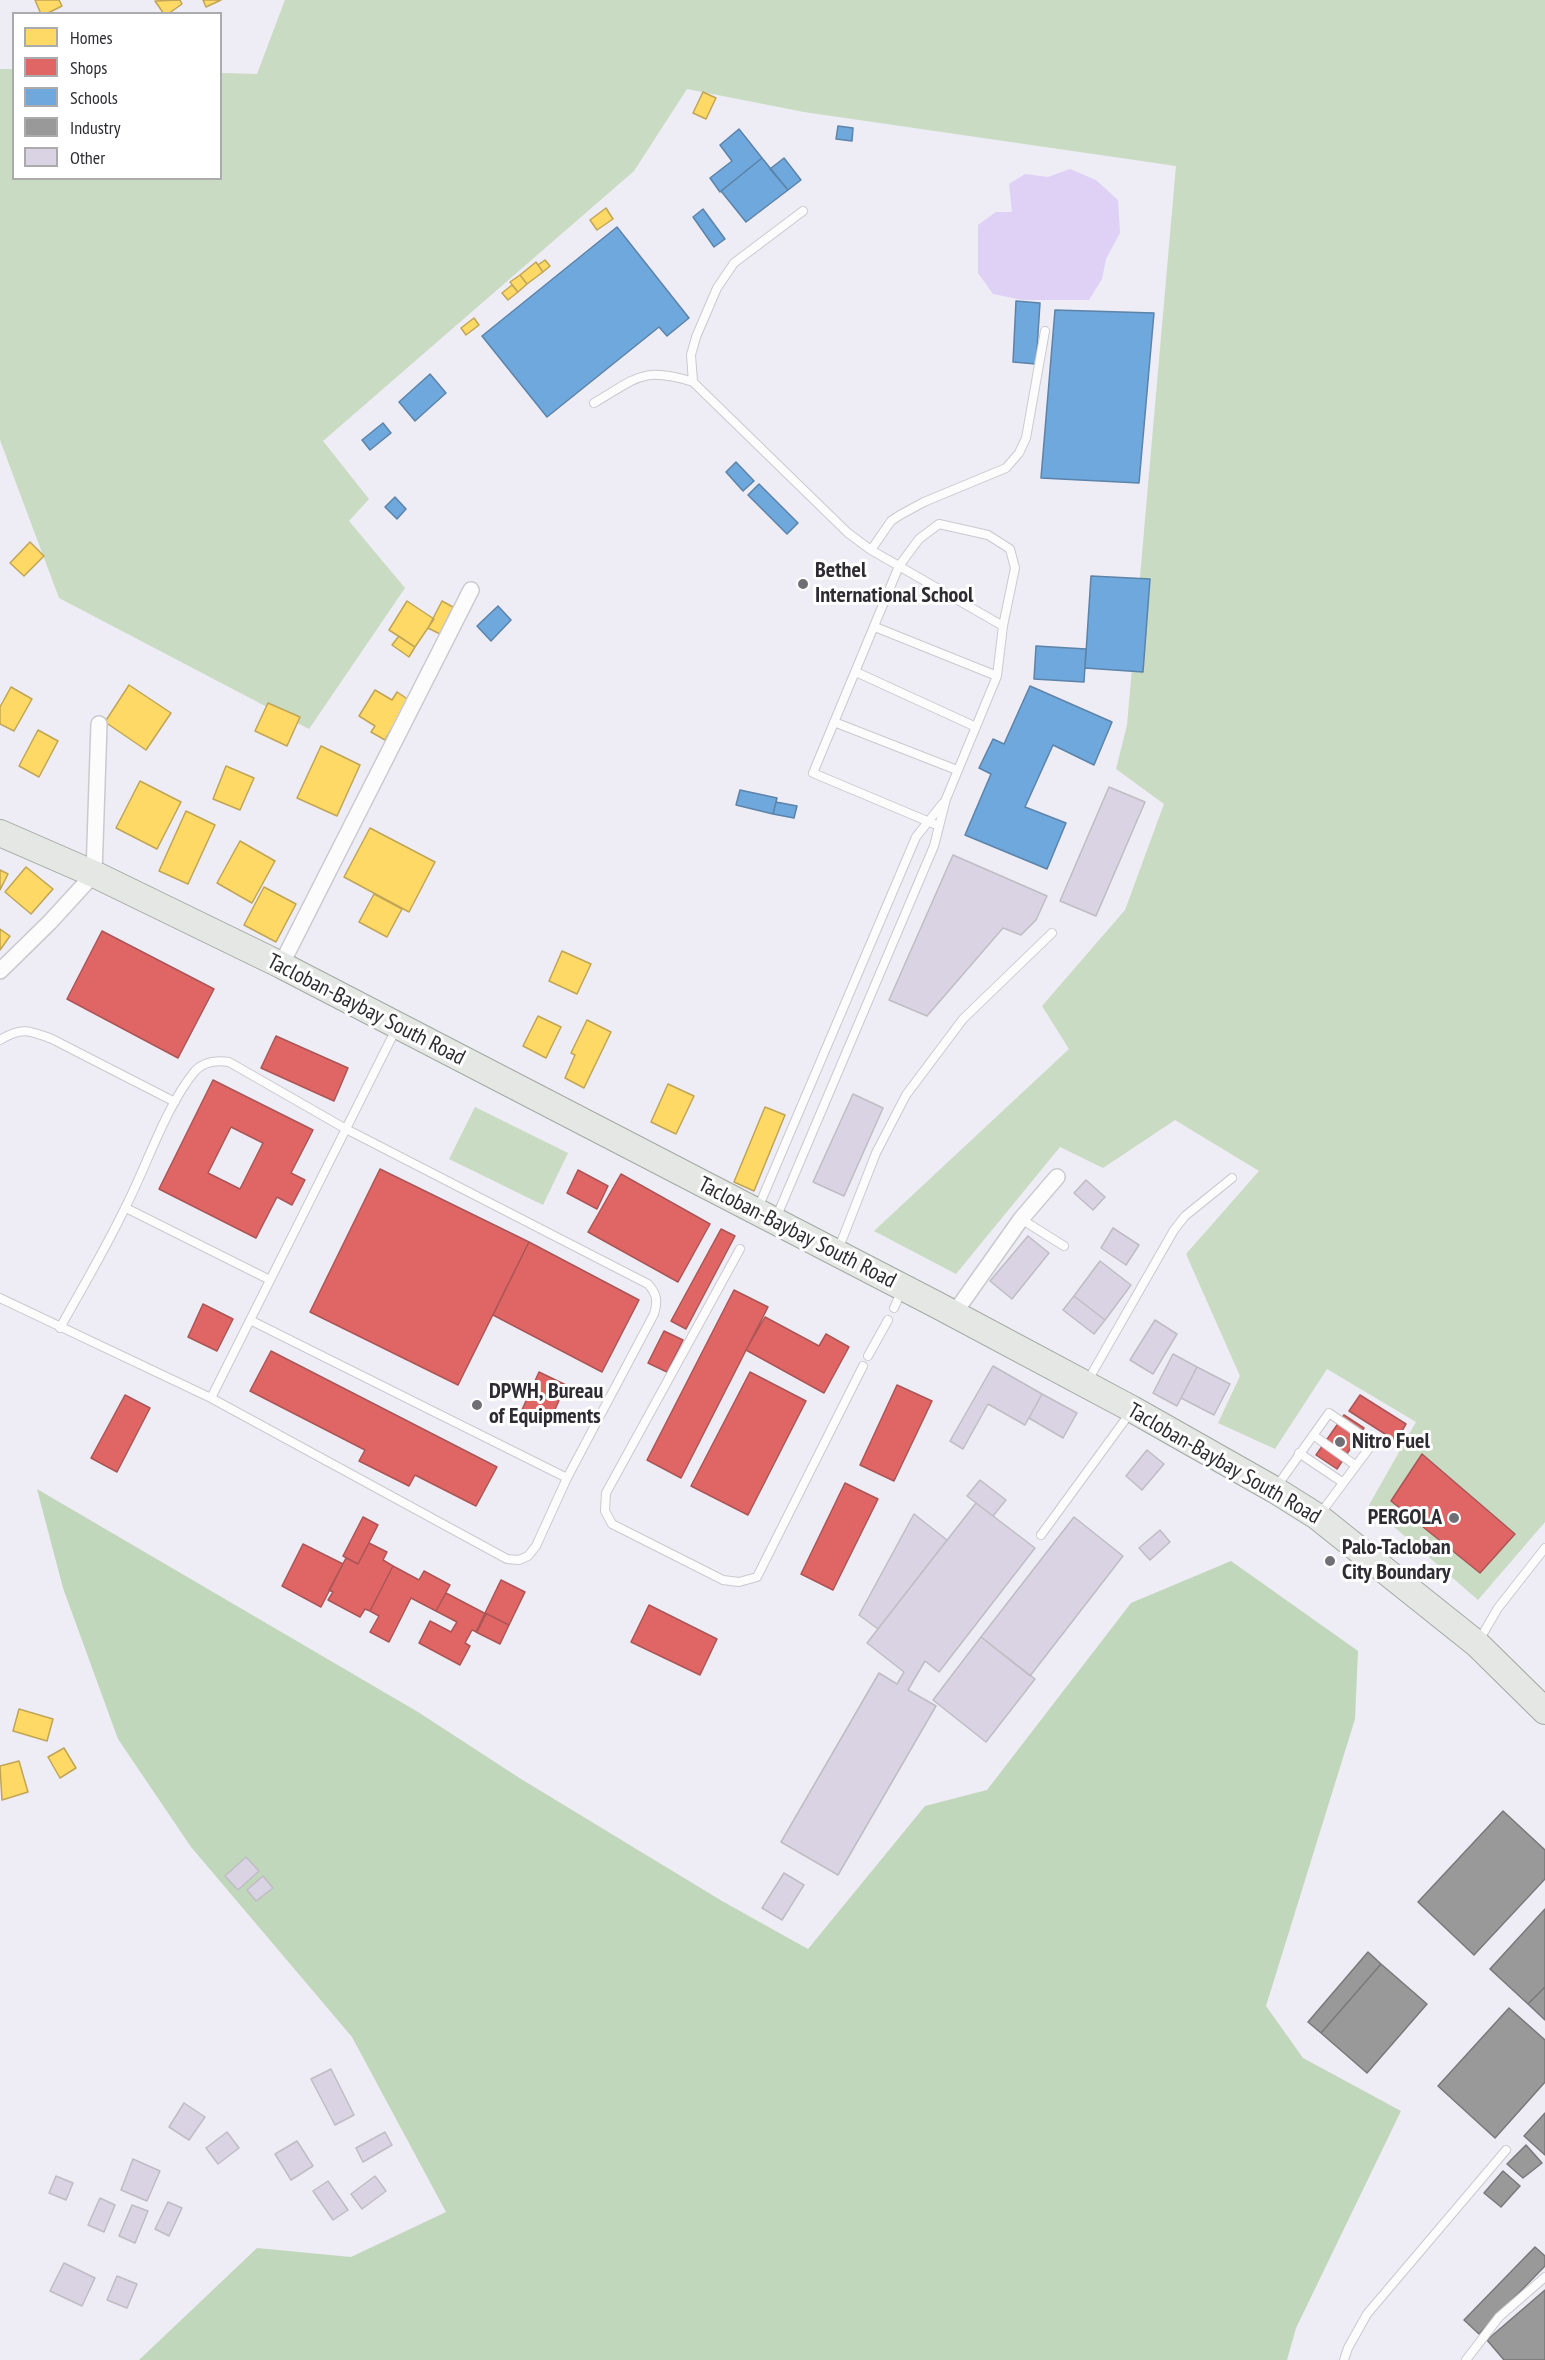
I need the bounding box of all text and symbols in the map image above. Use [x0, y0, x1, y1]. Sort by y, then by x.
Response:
legend [12, 12, 222, 180]
text: Homes [70, 26, 113, 49]
text: Shops [70, 56, 107, 79]
text: Schools [70, 86, 118, 109]
text: Industry [70, 116, 120, 139]
text: Other [70, 146, 105, 169]
place label: Bethel International School [815, 558, 973, 610]
marker: Bethel International School [796, 577, 810, 591]
street label: Tacloban-Baybay South Road [263, 949, 469, 1071]
street label: Tacloban-Baybay South Road [694, 1172, 900, 1294]
place label: DPWH, Bureau of Equipments [489, 1379, 603, 1430]
marker: DPWH, Bureau of Equipments [470, 1398, 484, 1412]
street label: Tacloban-Baybay South Road [1123, 1398, 1325, 1530]
place label: Nitro Fuel [1352, 1429, 1430, 1455]
marker: Nitro Fuel [1333, 1435, 1347, 1449]
place label: PERGOLA [1368, 1505, 1442, 1531]
marker: PERGOLA [1447, 1511, 1461, 1525]
place label: Palo-Tacloban City Boundary [1342, 1535, 1451, 1586]
marker: Palo-Tacloban City Boundary [1323, 1554, 1337, 1568]

